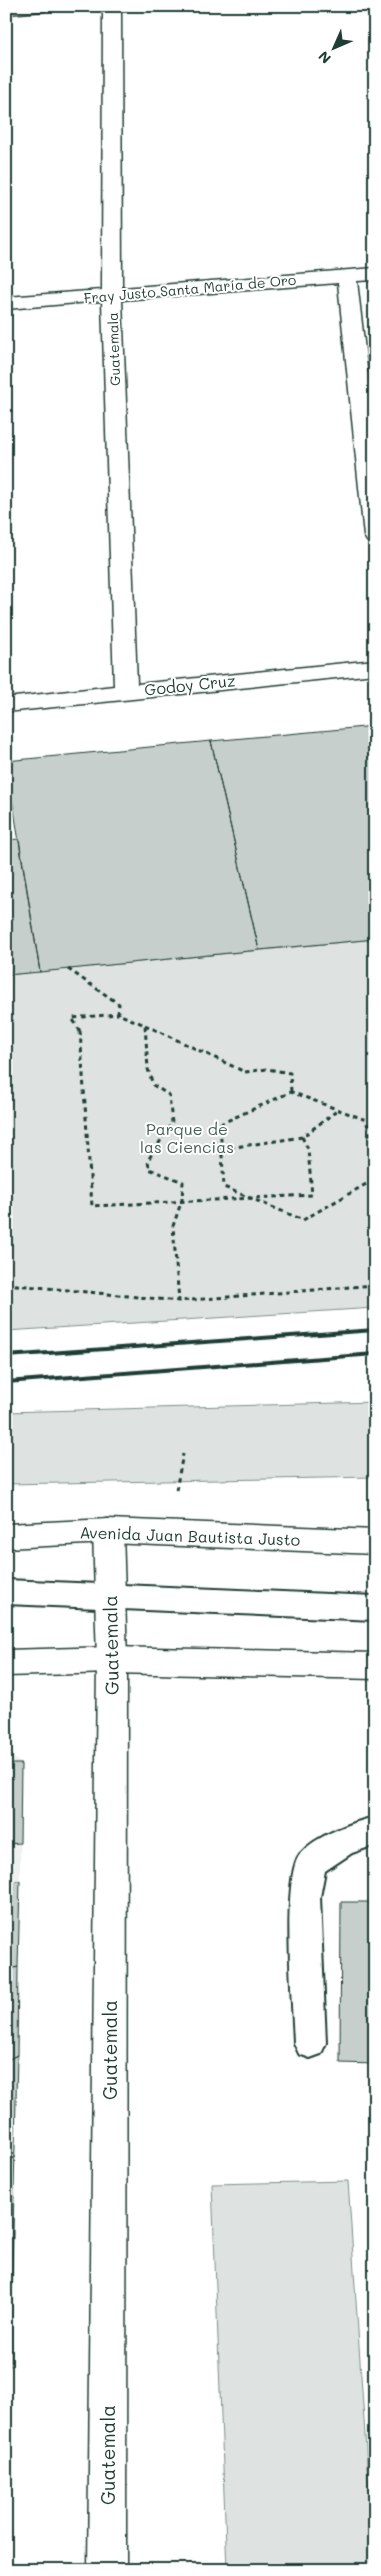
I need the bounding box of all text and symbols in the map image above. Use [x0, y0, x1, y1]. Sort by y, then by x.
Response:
north arrow [308, 22, 358, 72]
text: N [314, 47, 335, 68]
street label: Fray Justo Santa María de Oro [83, 270, 297, 307]
street label: Guatemala [103, 312, 124, 386]
street label: Godoy Cruz [143, 669, 237, 700]
park label: Parque de las Ciencias [140, 1118, 234, 1157]
street label: Avenida Juan Bautista Justo [79, 1521, 301, 1550]
street label: Guatemala [97, 1595, 124, 1695]
street label: Guatemala [97, 2000, 122, 2100]
street label: Guatemala [95, 2405, 120, 2505]

